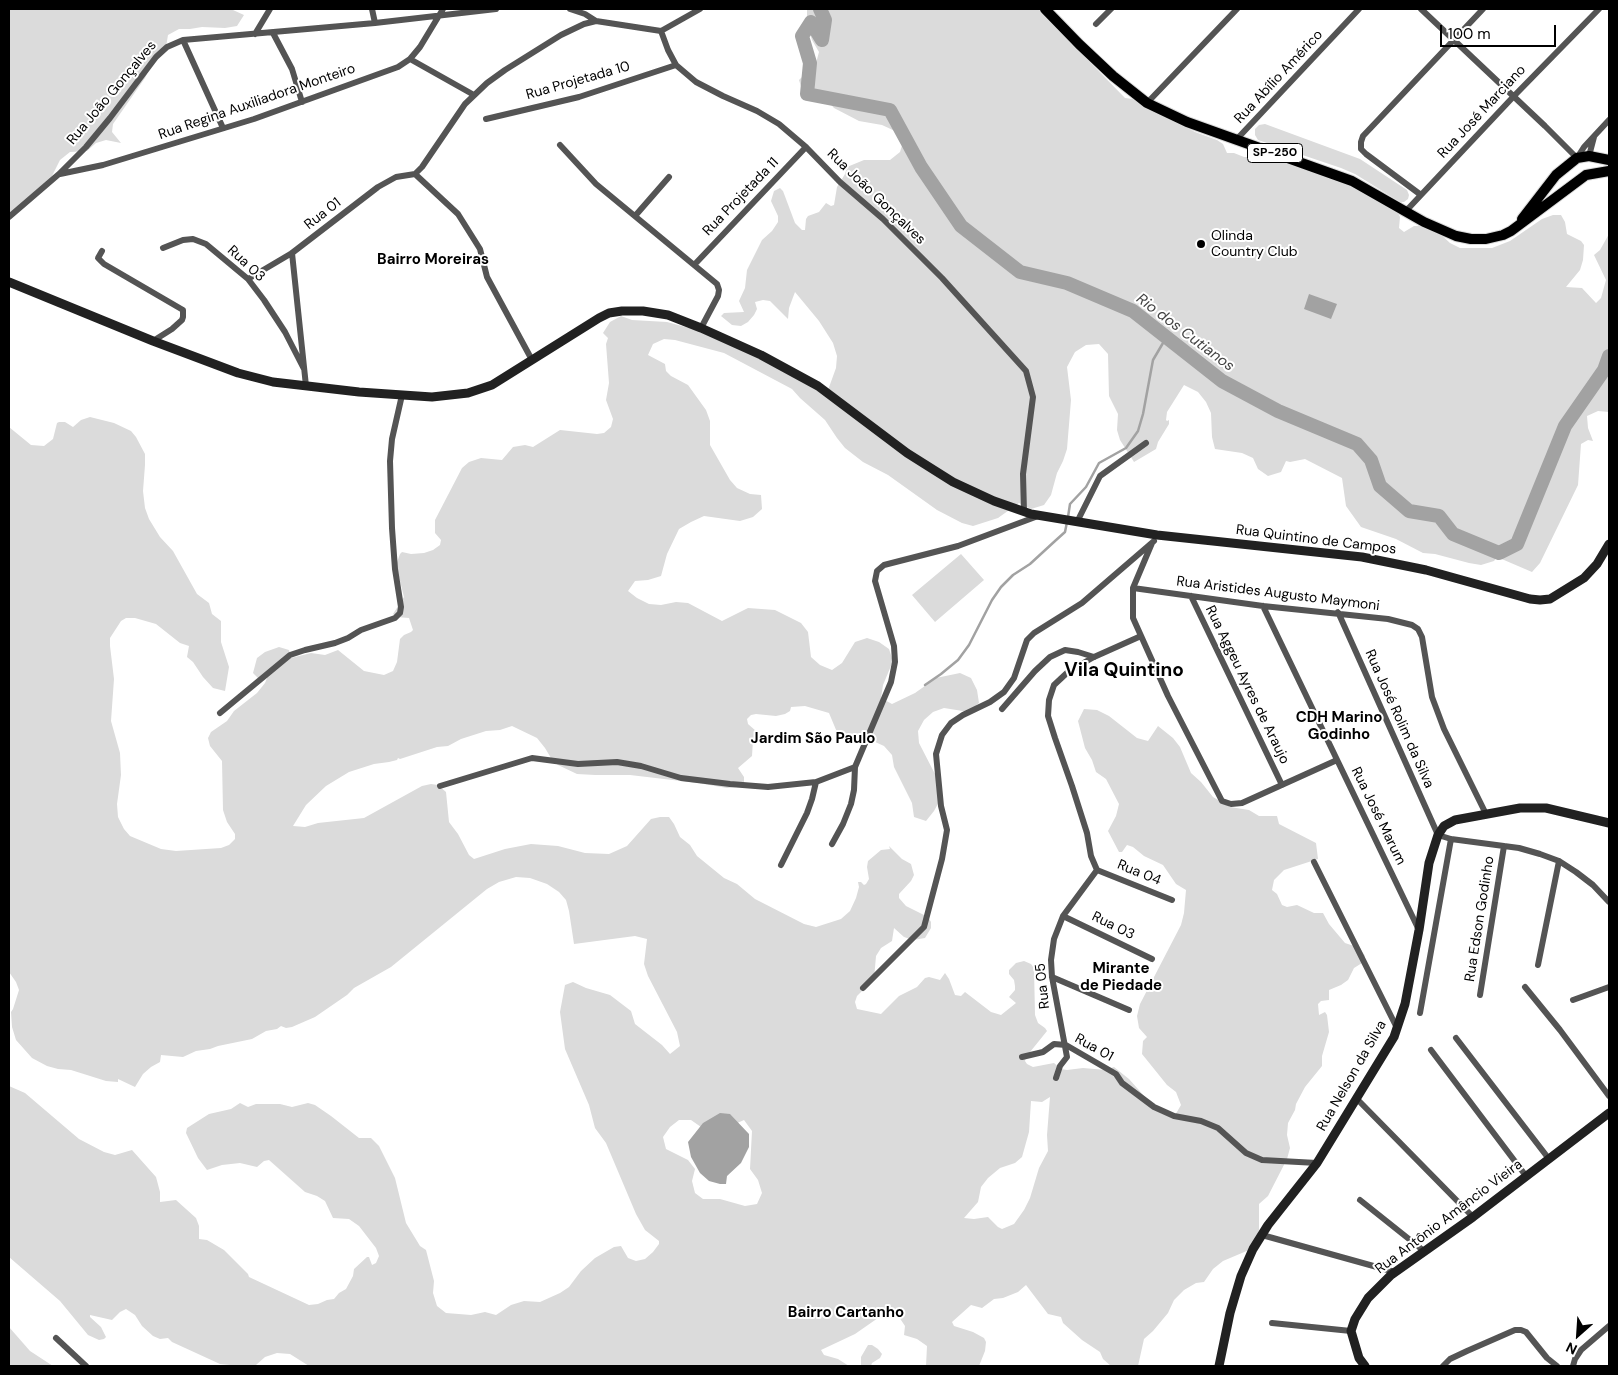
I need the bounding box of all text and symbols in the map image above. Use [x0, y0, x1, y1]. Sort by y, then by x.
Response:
scale bar [1443, 15, 1559, 47]
text: 100 m [1448, 24, 1491, 44]
street label: Rua Abílio Américo [1231, 27, 1327, 127]
street label: Rua João Gonçalves [64, 38, 160, 148]
street label: Rua Projetada 10 [524, 58, 632, 104]
street label: Rua Regina Auxiliadora Monteiro [156, 60, 358, 144]
street label: Rua José Marciano [1434, 62, 1530, 162]
road number: SP-250 [1248, 144, 1302, 162]
street label: Rua João Gonçalves [823, 146, 929, 248]
street label: Rua Projetada 11 [699, 154, 783, 240]
street label: Rua 01 [301, 195, 345, 233]
place label: Olinda Country Club [1211, 228, 1298, 260]
marker: Olinda Country Club [1195, 238, 1207, 250]
street label: Rua 03 [224, 242, 268, 286]
district label: Bairro Moreiras [377, 251, 489, 269]
water label: Rio dos Cutianos [1132, 290, 1238, 376]
street label: Rua Quintino de Campos [1235, 522, 1397, 558]
street label: Rua Aristides Augusto Maymoni [1175, 573, 1381, 615]
street label: Rua Aggeu Ayres de Araujo [1201, 603, 1293, 767]
street label: Rua José Rolim da Silva [1361, 647, 1437, 791]
district label: Vila Quintino [1064, 660, 1184, 682]
district label: CDH Marino Godinho [1296, 709, 1382, 744]
district label: Jardim São Paulo [751, 730, 875, 748]
street label: Rua José Marum [1347, 764, 1409, 868]
street label: Rua Edson Godinho [1462, 855, 1498, 983]
street label: Rua 04 [1115, 857, 1163, 889]
street label: Rua 03 [1089, 908, 1137, 944]
district label: Mirante de Piedade [1080, 960, 1162, 995]
street label: Rua 05 [1032, 962, 1054, 1010]
street label: Rua Nelson da Silva [1314, 1018, 1390, 1134]
street label: Rua 01 [1072, 1031, 1116, 1065]
street label: Rua Antônio Amâncio Vieira [1372, 1156, 1526, 1278]
district label: Bairro Cartanho [788, 1304, 904, 1322]
north arrow [1553, 1310, 1603, 1360]
text: N [1563, 1338, 1580, 1359]

